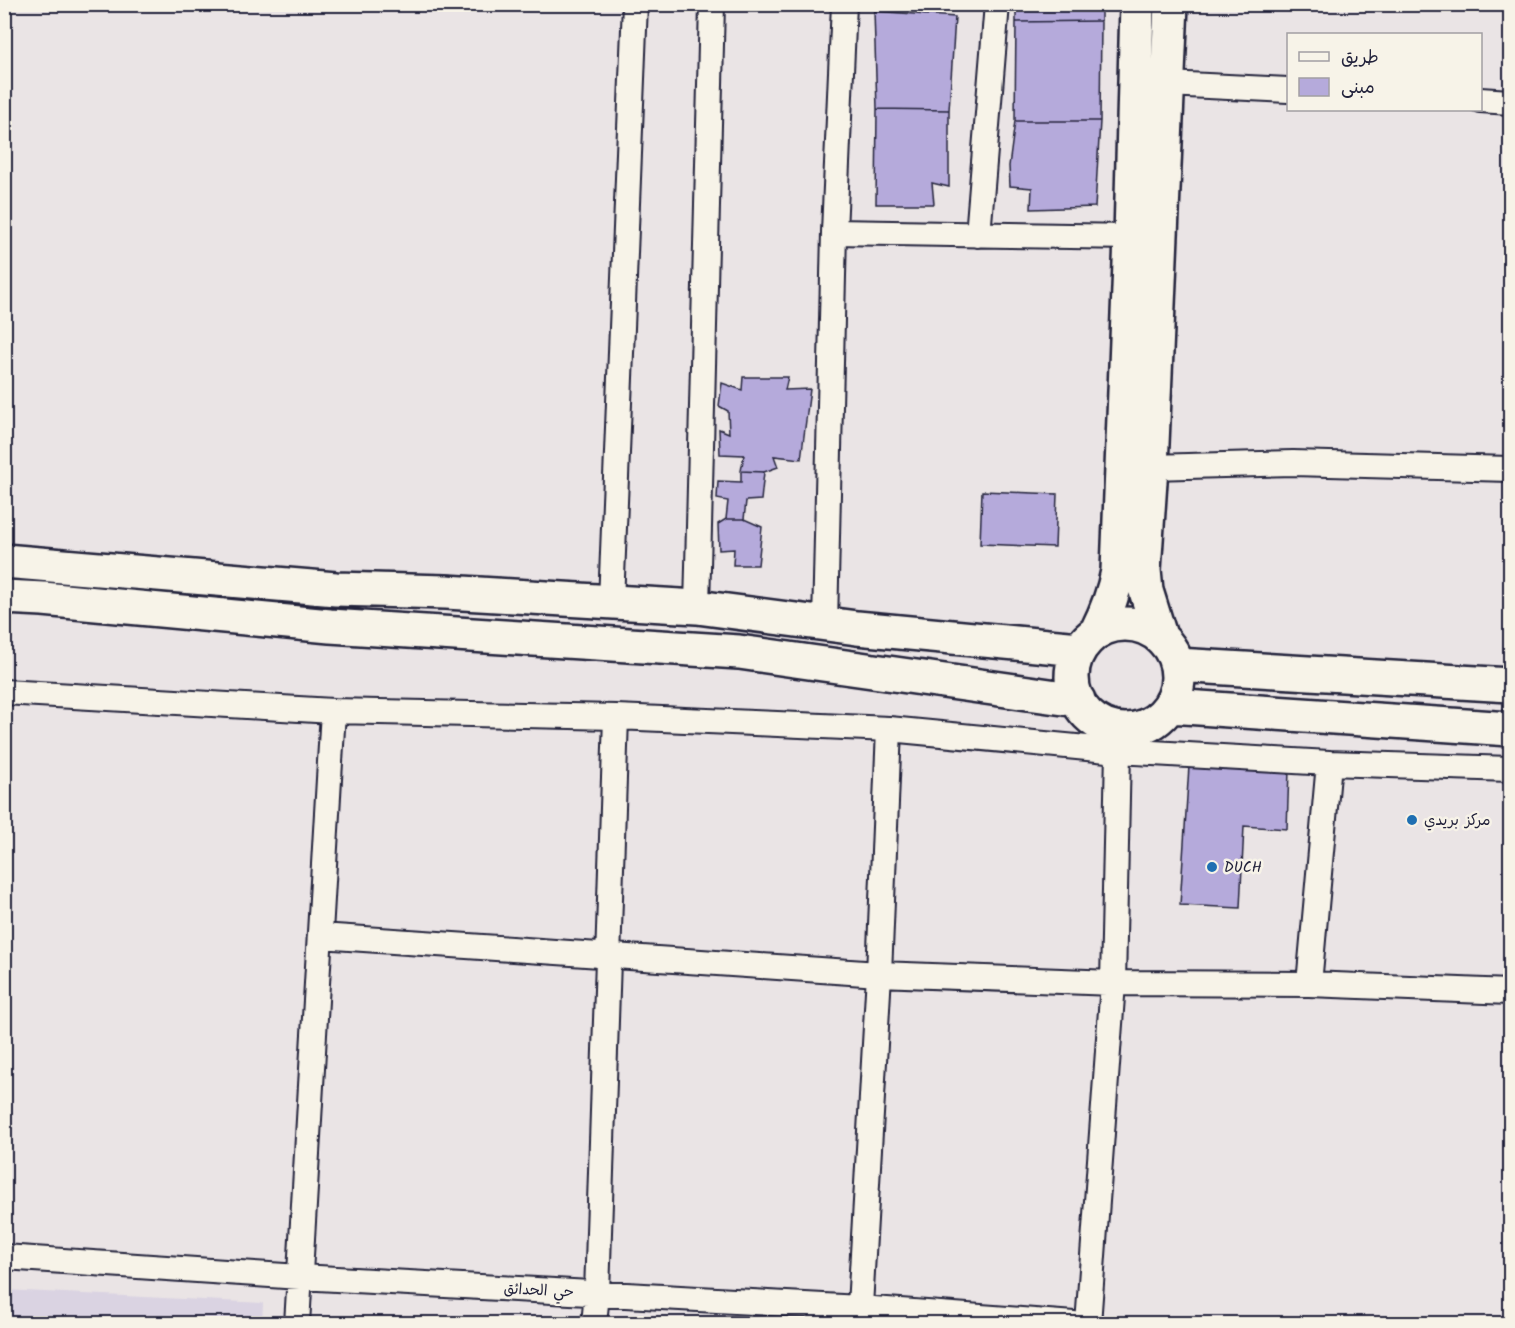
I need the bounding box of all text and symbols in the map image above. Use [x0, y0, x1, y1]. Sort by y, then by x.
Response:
legend [1287, 33, 1482, 111]
text: طريق [1341, 44, 1379, 73]
text: مبنى [1341, 74, 1375, 103]
place label: مركز بريدي [1424, 809, 1491, 833]
marker: مركز بريدي [1405, 813, 1419, 827]
place label: DUCH [1224, 856, 1262, 880]
marker: DUCH [1205, 860, 1219, 874]
street label: حي الحدائق [503, 1277, 575, 1305]

